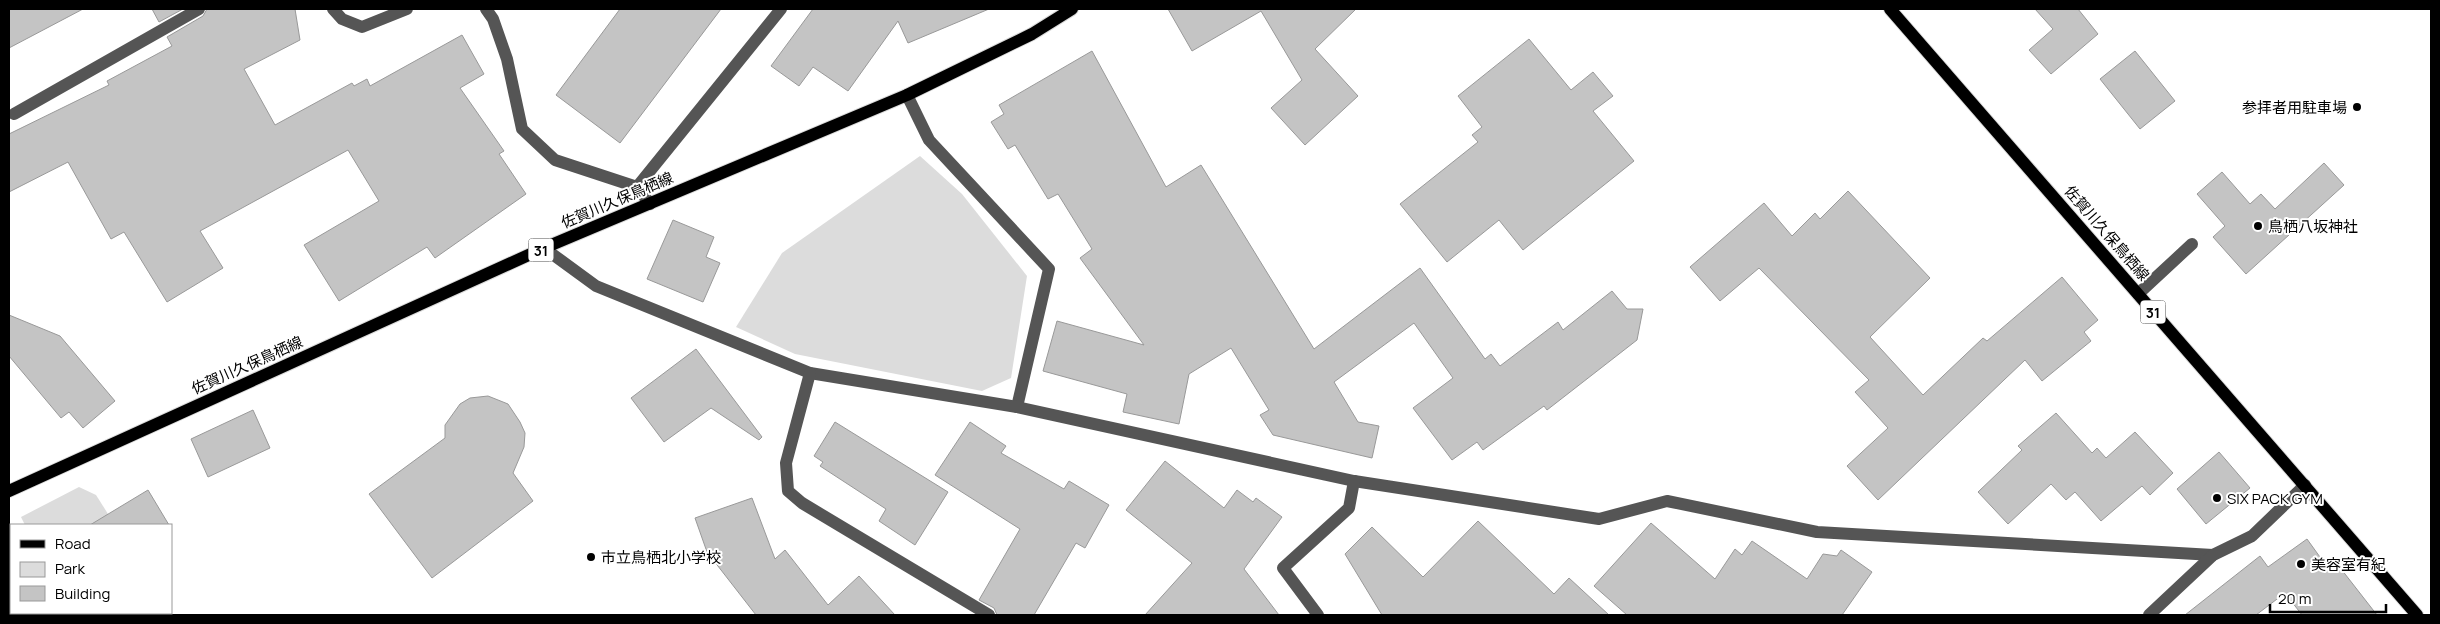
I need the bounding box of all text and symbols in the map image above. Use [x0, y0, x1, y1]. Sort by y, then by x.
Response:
place label: 参拝者用駐車場 [2242, 97, 2347, 118]
marker: 参拝者用駐車場 [2351, 101, 2363, 113]
street label: 佐賀川久保鳥栖線 [558, 167, 676, 233]
street label: 佐賀川久保鳥栖線 [2060, 181, 2154, 285]
place label: 鳥栖八坂神社 [2268, 216, 2358, 237]
marker: 鳥栖八坂神社 [2252, 220, 2264, 232]
road number: 31 [528, 238, 554, 262]
road number: 31 [2140, 300, 2166, 324]
street label: 佐賀川久保鳥栖線 [188, 331, 306, 399]
place label: SIX PACK GYM [2227, 488, 2323, 509]
marker: SIX PACK GYM [2211, 492, 2223, 504]
legend [10, 524, 172, 614]
text: Road [55, 533, 91, 554]
place label: 市立鳥栖北小学校 [601, 547, 721, 568]
marker: 市立鳥栖北小学校 [585, 551, 597, 563]
place label: 美容室有紀 [2311, 554, 2386, 575]
text: Park [55, 558, 85, 579]
marker: 美容室有紀 [2295, 558, 2307, 570]
scale bar [2270, 582, 2386, 614]
text: Building [55, 583, 110, 604]
text: 20 m [2278, 588, 2311, 609]

